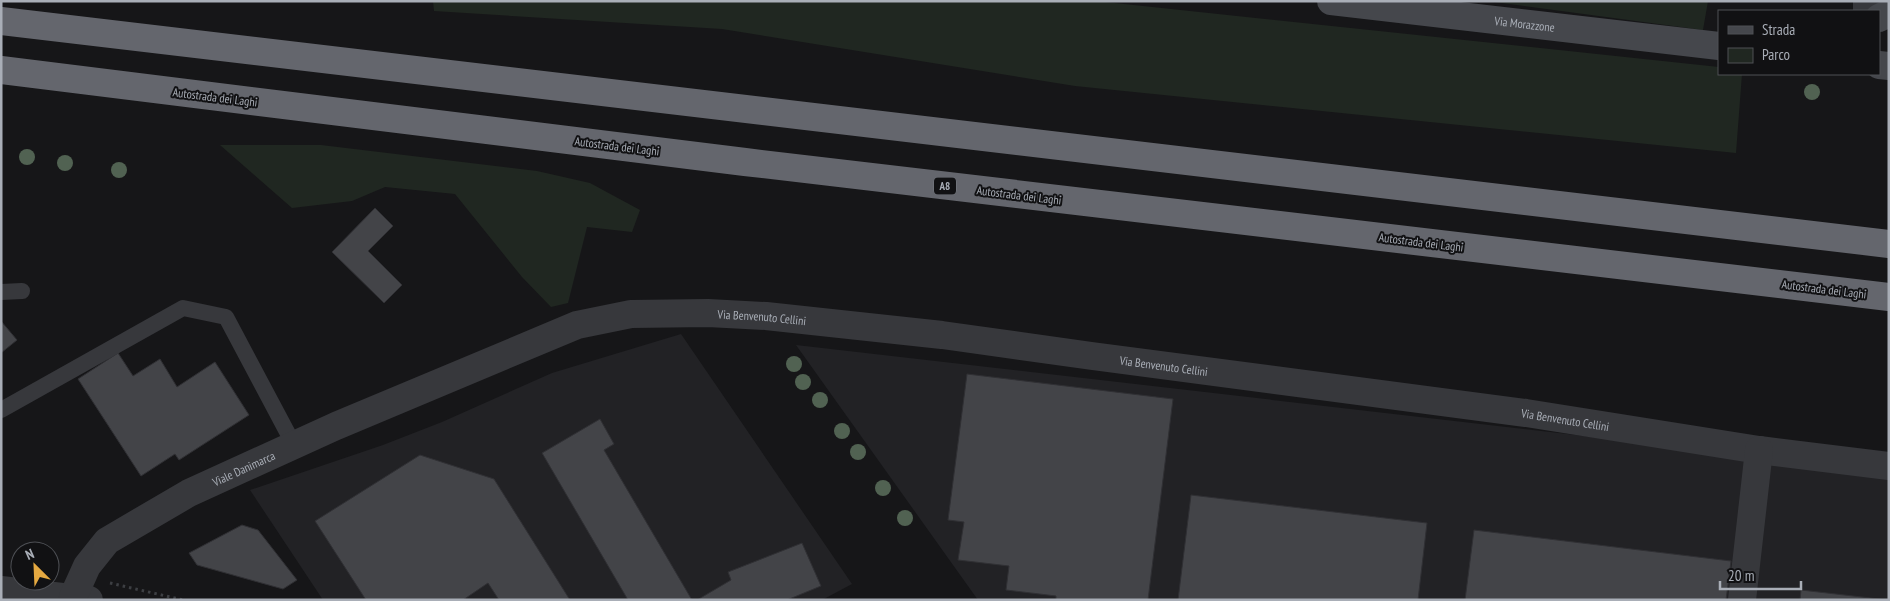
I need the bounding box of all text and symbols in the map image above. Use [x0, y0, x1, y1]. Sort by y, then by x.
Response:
legend [1718, 10, 1880, 75]
street label: Via Morazzone [1493, 12, 1556, 34]
text: Strada [1762, 20, 1795, 39]
text: Parco [1762, 45, 1790, 64]
street label: Autostrada dei Laghi [172, 84, 258, 110]
street label: Autostrada dei Laghi [574, 133, 660, 159]
road number: A8 [934, 178, 956, 195]
street label: Autostrada dei Laghi [976, 182, 1062, 208]
street label: Autostrada dei Laghi [1378, 229, 1464, 255]
street label: Autostrada dei Laghi [1781, 276, 1867, 302]
street label: Via Benvenuto Cellini [716, 306, 807, 328]
street label: Via Benvenuto Cellini [1118, 352, 1209, 379]
street label: Via Benvenuto Cellini [1519, 405, 1610, 434]
street label: Viale Danimarca [209, 447, 277, 489]
north arrow [10, 541, 60, 591]
text: N [23, 544, 37, 564]
scale bar [1720, 558, 1801, 590]
text: 20 m [1728, 566, 1754, 585]

